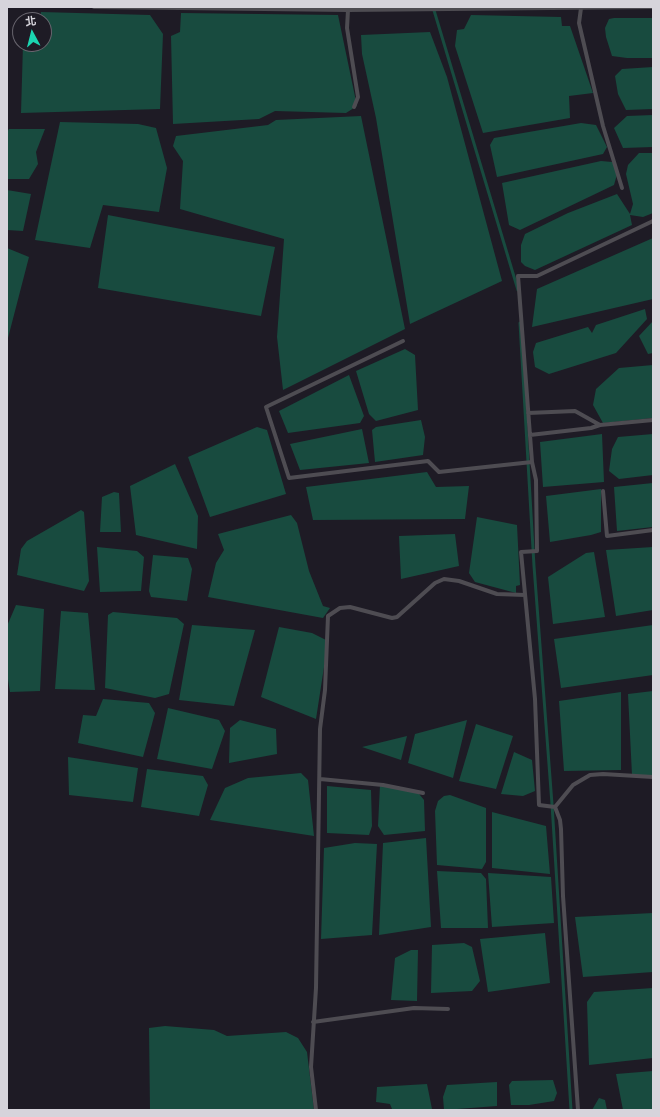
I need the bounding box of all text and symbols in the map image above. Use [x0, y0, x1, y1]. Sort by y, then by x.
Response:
north arrow [12, 12, 52, 52]
text: 北 [24, 12, 37, 30]

